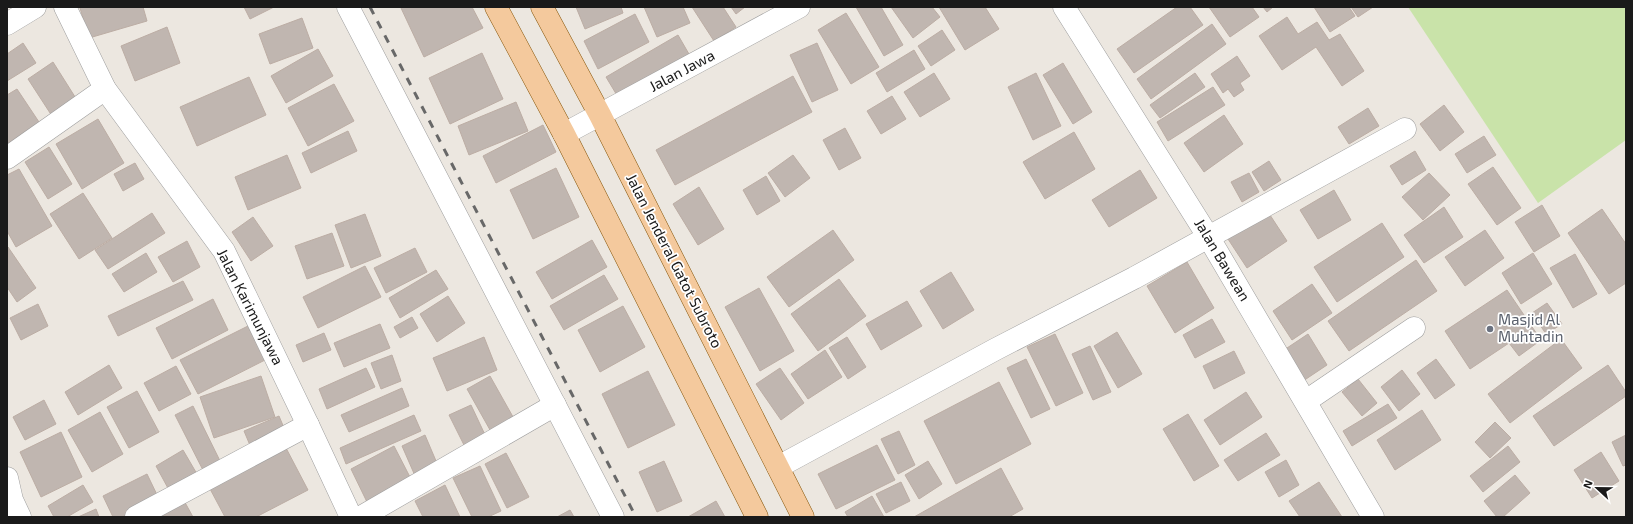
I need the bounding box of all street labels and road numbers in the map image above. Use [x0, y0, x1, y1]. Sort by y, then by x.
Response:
street label: Jalan Jawa [646, 45, 717, 95]
street label: Jalan Jenderal Gatot Subroto [623, 170, 727, 351]
street label: Jalan Bawean [1191, 215, 1255, 304]
street label: Jalan Karimunjawa [213, 245, 288, 368]

